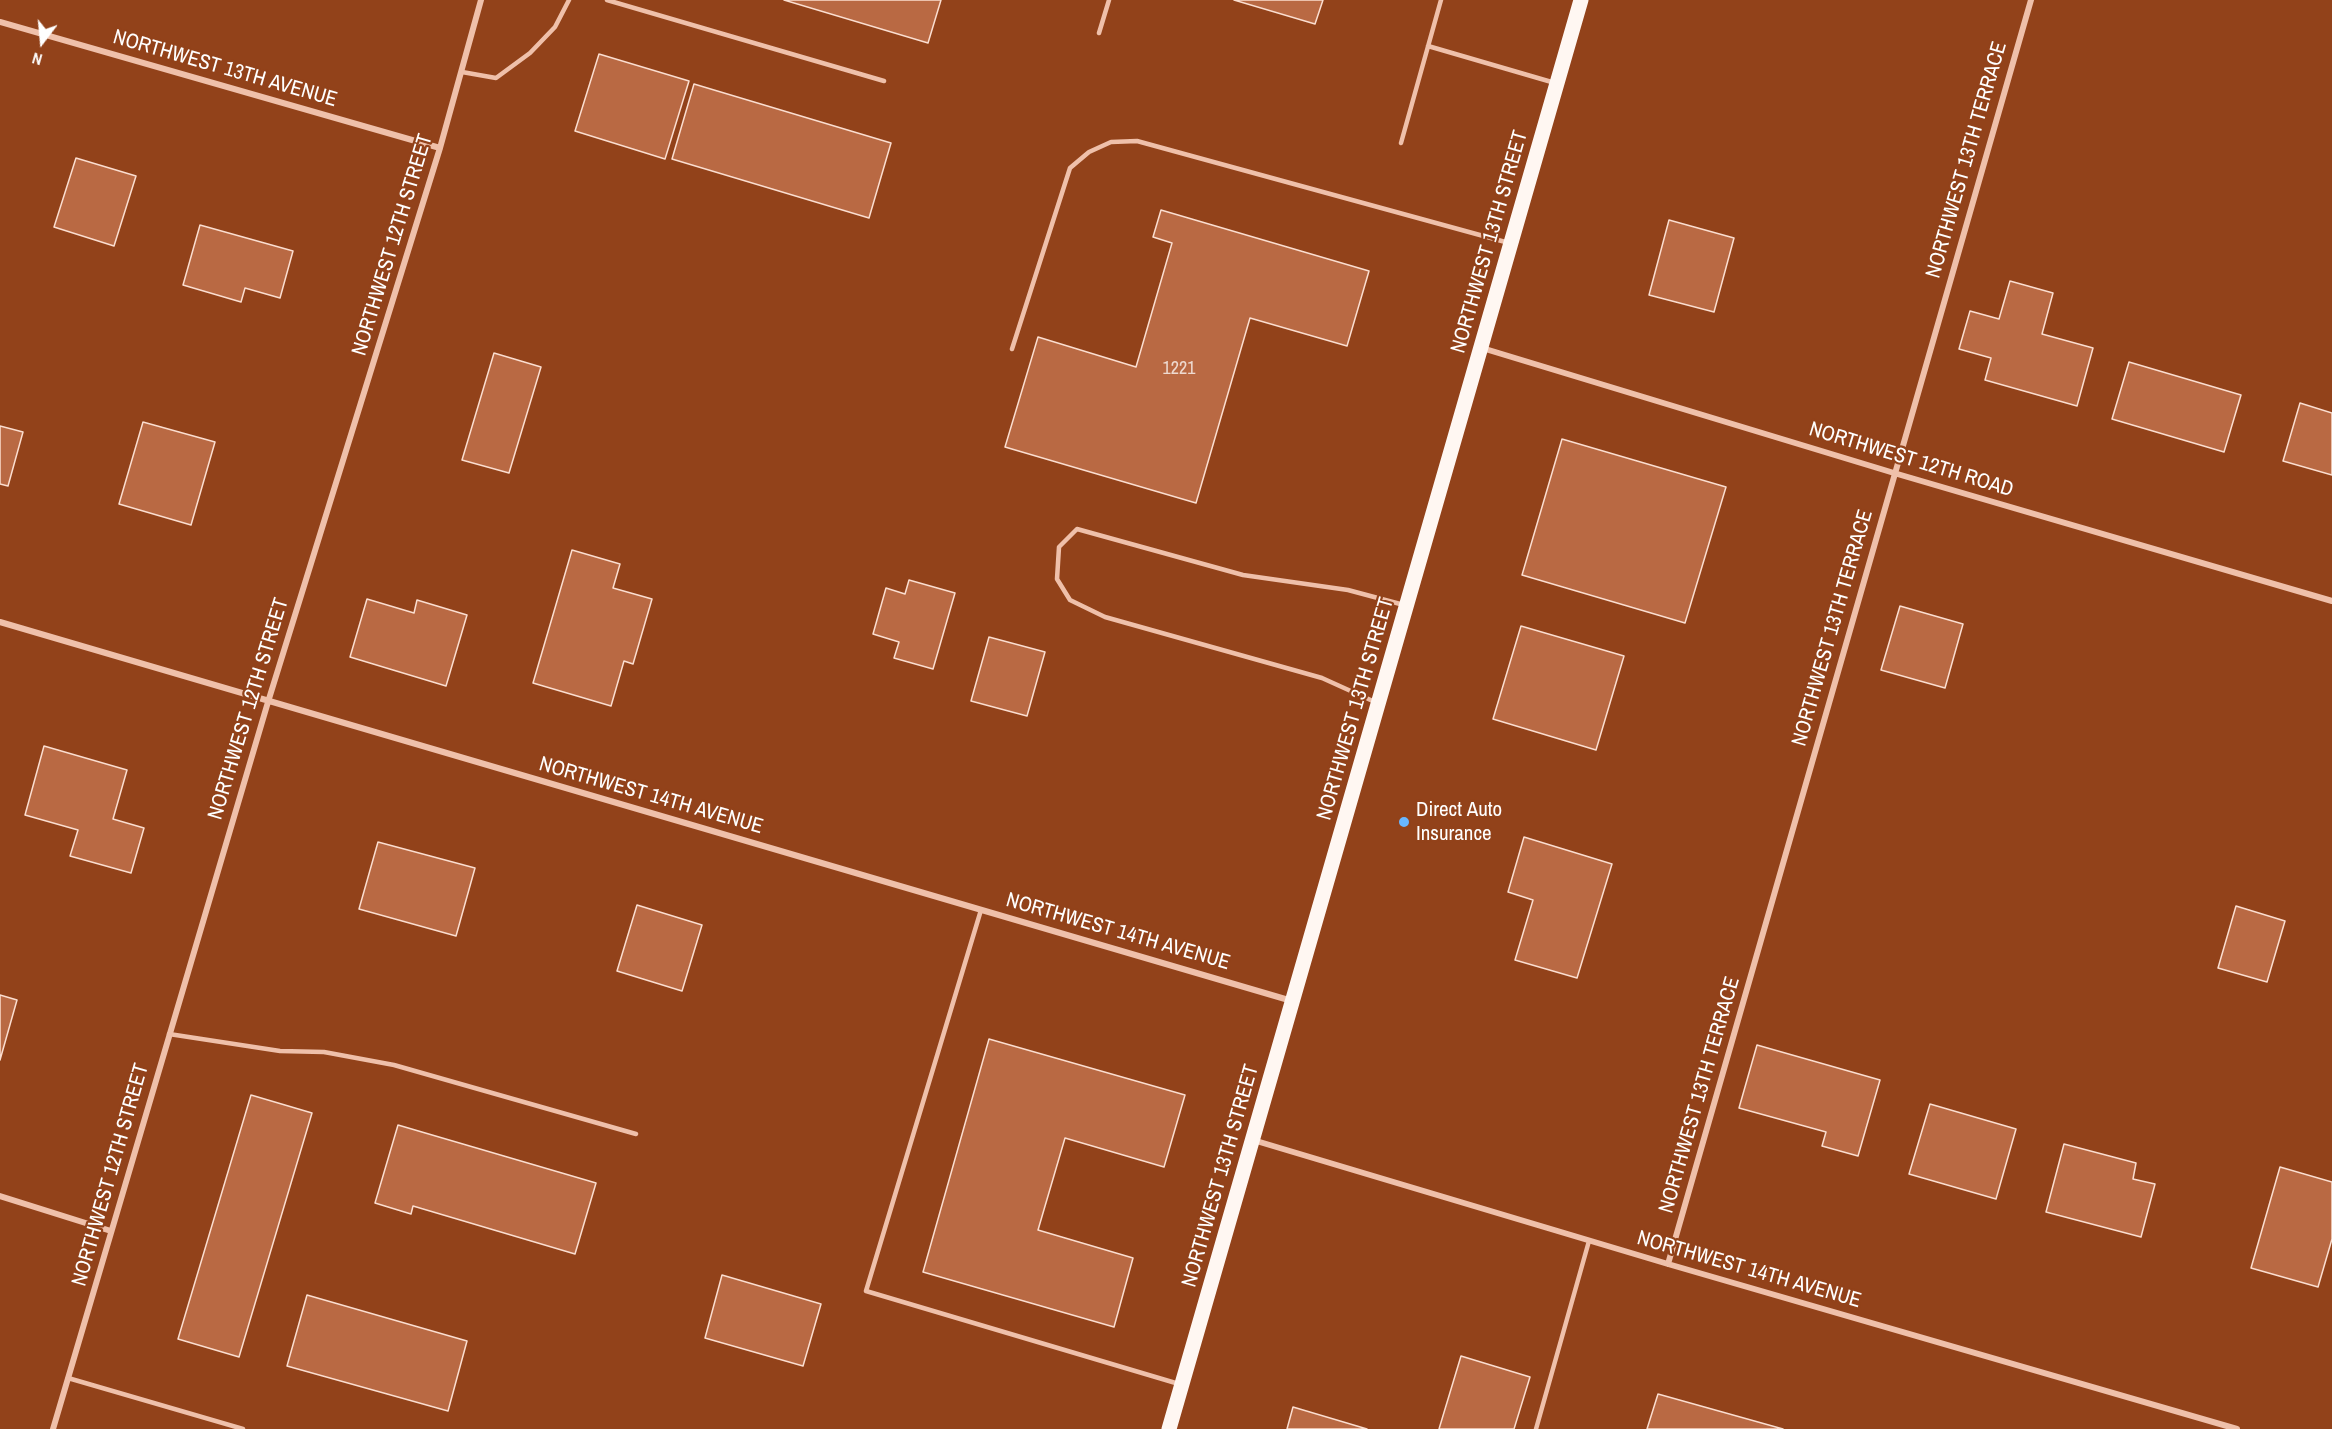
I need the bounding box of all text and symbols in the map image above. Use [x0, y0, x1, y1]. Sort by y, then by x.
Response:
north arrow [12, 12, 72, 72]
street label: NORTHWEST 13TH AVENUE [110, 25, 340, 113]
street label: NORTHWEST 13TH TERRACE [1921, 39, 2013, 281]
text: N [29, 47, 45, 71]
street label: NORTHWEST 13TH STREET [1446, 128, 1534, 356]
street label: NORTHWEST 12TH STREET [347, 131, 439, 359]
house number: 1221 [1163, 358, 1195, 380]
street label: NORTHWEST 12TH ROAD [1806, 417, 2016, 503]
street label: NORTHWEST 13TH TERRACE [1787, 507, 1879, 749]
street label: NORTHWEST 12TH STREET [203, 595, 295, 823]
street label: NORTHWEST 13TH STREET [1312, 595, 1400, 823]
street label: NORTHWEST 14TH AVENUE [536, 752, 766, 840]
place label: Direct Auto Insurance [1416, 797, 1502, 847]
marker: Direct Auto Insurance [1397, 815, 1411, 829]
street label: NORTHWEST 14TH AVENUE [1003, 888, 1233, 976]
street label: NORTHWEST 13TH TERRACE [1654, 974, 1746, 1216]
street label: NORTHWEST 12TH STREET [67, 1061, 155, 1289]
street label: NORTHWEST 13TH STREET [1177, 1062, 1265, 1290]
street label: NORTHWEST 14TH AVENUE [1634, 1226, 1864, 1314]

